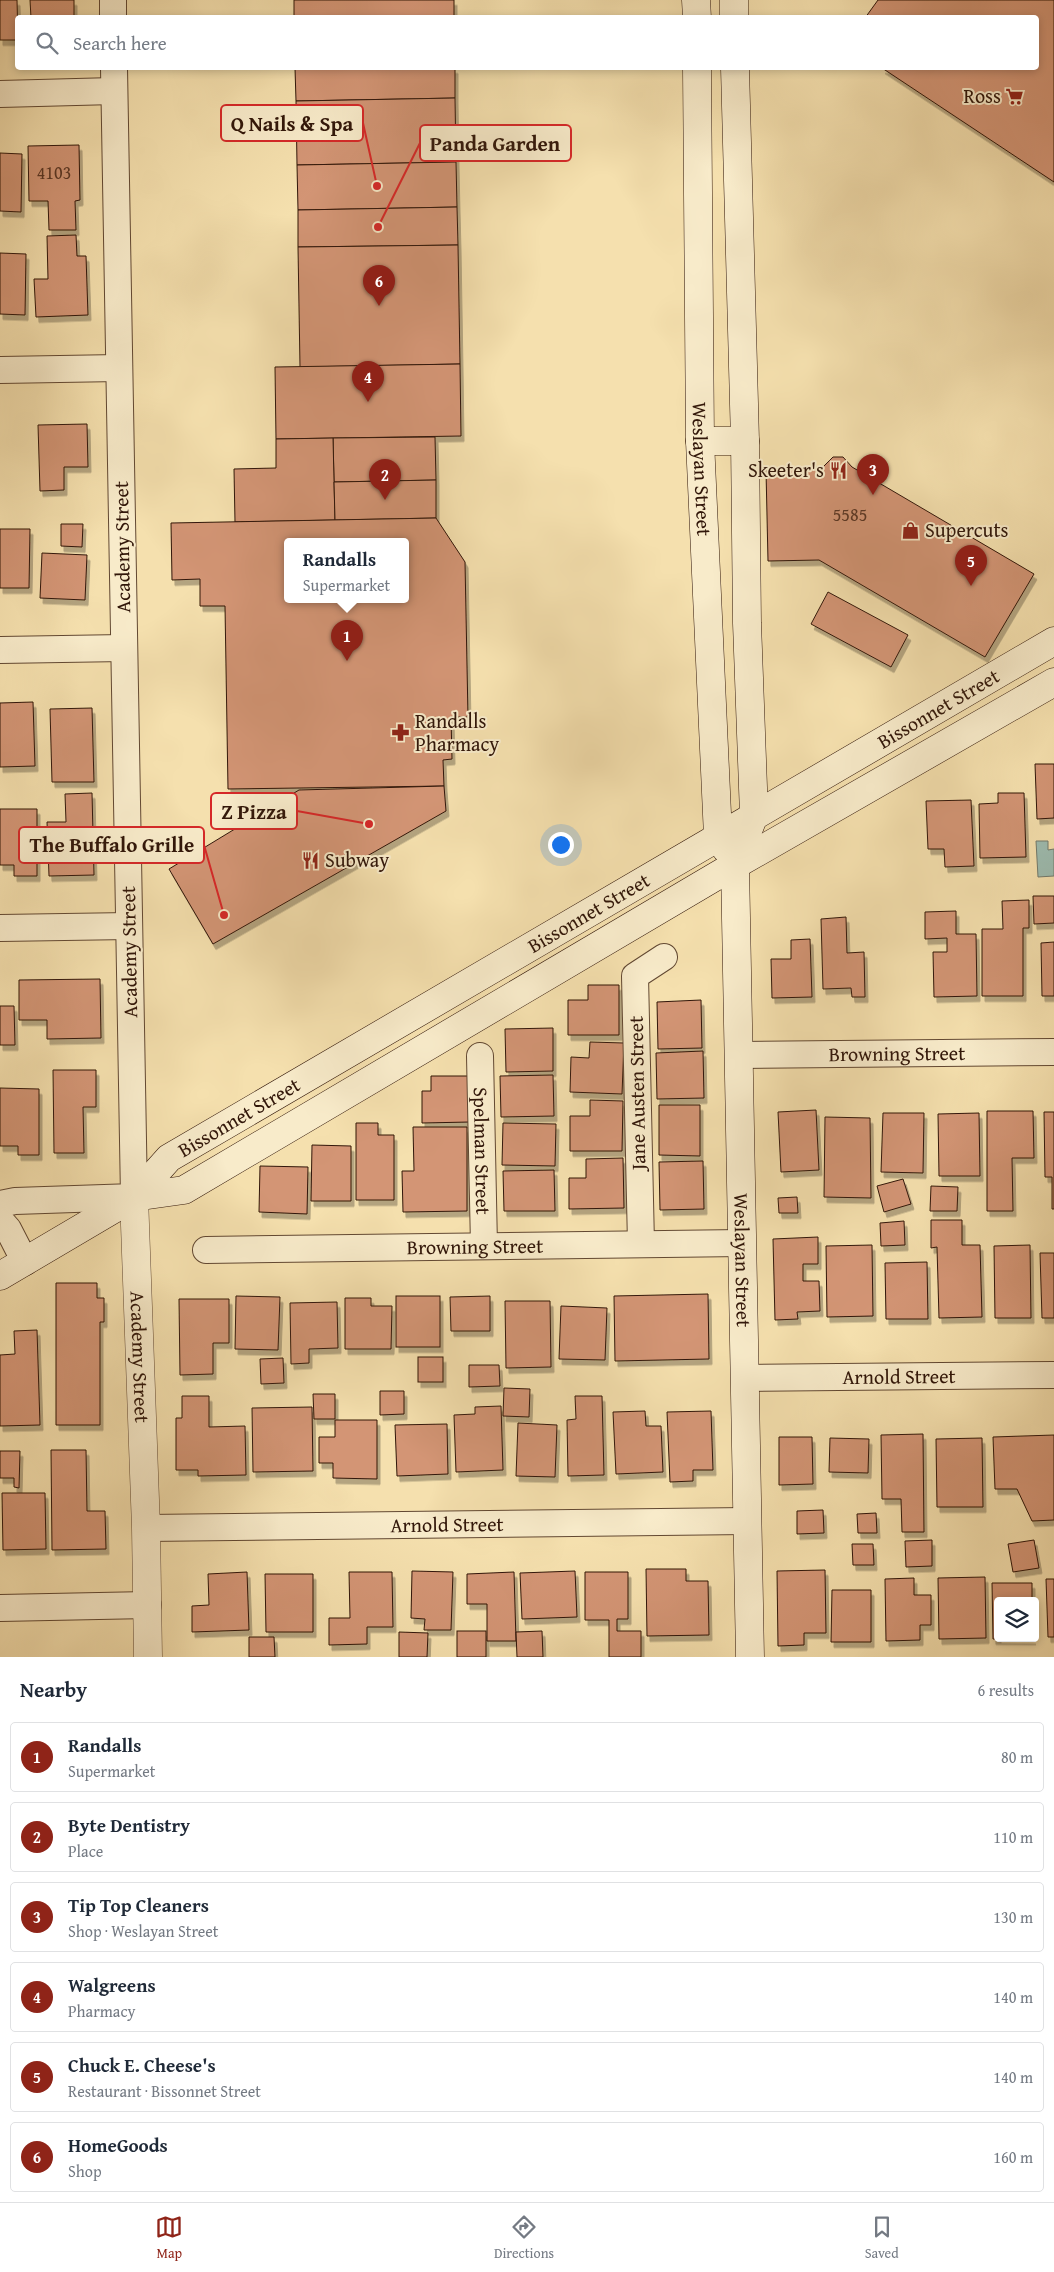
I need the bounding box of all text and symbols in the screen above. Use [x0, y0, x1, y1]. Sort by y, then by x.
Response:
search box [15, 15, 1039, 70]
icon: search [33, 29, 61, 57]
text: Search here [73, 29, 167, 57]
place label: Ross [963, 81, 1001, 110]
supermarket icon: Ross [1005, 86, 1025, 106]
callout: Q Nails & Spa [221, 105, 363, 141]
text: Q Nails & Spa [231, 108, 353, 139]
callout: Panda Garden [420, 125, 571, 161]
text: Panda Garden [430, 128, 561, 159]
house number: 4103 [37, 159, 71, 186]
pin: 6 [363, 265, 395, 306]
pin: 4 [352, 361, 384, 402]
street label: Weslayan Street [686, 402, 719, 537]
pin: 3 [857, 454, 889, 495]
place label: Skeeter's [748, 455, 824, 484]
pin: 2 [369, 459, 401, 500]
restaurant icon: Skeeter's [828, 460, 848, 480]
street label: Academy Street [106, 481, 137, 613]
house number: 5585 [833, 501, 867, 528]
place label: Supercuts [925, 515, 1008, 544]
shop icon: Supercuts [901, 520, 921, 540]
popup [284, 538, 409, 603]
text: Randalls [303, 545, 376, 573]
pin: 5 [955, 545, 987, 586]
text: Supermarket [303, 573, 390, 597]
pin: 1 [331, 620, 363, 661]
street label: Bissonnet Street [872, 661, 1005, 755]
place label: Randalls Pharmacy [415, 706, 499, 758]
pharmacy icon: Randalls Pharmacy [391, 723, 411, 743]
callout: Z Pizza [211, 793, 297, 829]
text: Z Pizza [221, 796, 287, 827]
callout: The Buffalo Grille [19, 827, 204, 863]
text: The Buffalo Grille [30, 829, 194, 860]
your location [548, 832, 574, 858]
place label: Subway [325, 845, 389, 874]
restaurant icon: Subway [301, 850, 321, 870]
street label: Bissonnet Street [522, 865, 655, 959]
street label: Academy Street [113, 886, 144, 1018]
street label: Jane Austen Street [621, 1016, 652, 1173]
street label: Browning Street [829, 1038, 965, 1068]
street label: Bissonnet Street [172, 1070, 305, 1164]
street label: Spelman Street [467, 1087, 498, 1215]
street label: Weslayan Street [727, 1193, 759, 1327]
street label: Browning Street [407, 1231, 543, 1261]
street label: Academy Street [123, 1290, 157, 1423]
street label: Arnold Street [842, 1361, 956, 1391]
street label: Arnold Street [390, 1509, 504, 1539]
map controls [994, 1597, 1039, 1642]
button: layers [994, 1597, 1039, 1642]
text: Nearby [20, 1674, 87, 1705]
text: 6 results [977, 1678, 1034, 1702]
text: Randalls [68, 1731, 141, 1759]
text: 1 [33, 1745, 41, 1769]
text: 80 m [1001, 1745, 1033, 1769]
text: Supermarket [68, 1759, 155, 1783]
text: Byte Dentistry [68, 1811, 190, 1839]
text: 2 [33, 1825, 41, 1849]
text: 110 m [993, 1825, 1033, 1849]
text: Place [68, 1839, 103, 1863]
text: Tip Top Cleaners [68, 1891, 209, 1919]
text: 3 [33, 1905, 41, 1929]
text: 130 m [993, 1905, 1033, 1929]
text: Shop · Weslayan Street [68, 1919, 218, 1943]
text: Walgreens [68, 1971, 156, 1999]
text: 4 [33, 1985, 41, 2009]
text: 140 m [993, 1985, 1033, 2009]
text: Pharmacy [68, 1999, 135, 2023]
text: Chuck E. Cheese's [68, 2051, 216, 2079]
text: 5 [33, 2065, 41, 2089]
text: 140 m [993, 2065, 1033, 2089]
text: Restaurant · Bissonnet Street [68, 2079, 261, 2103]
text: HomeGoods [68, 2131, 168, 2159]
text: 6 [33, 2145, 41, 2169]
text: 160 m [993, 2145, 1033, 2169]
text: Shop [68, 2159, 102, 2183]
tab: Map [155, 2213, 183, 2263]
tab: Directions [494, 2213, 554, 2263]
tab: Saved [865, 2213, 899, 2263]

